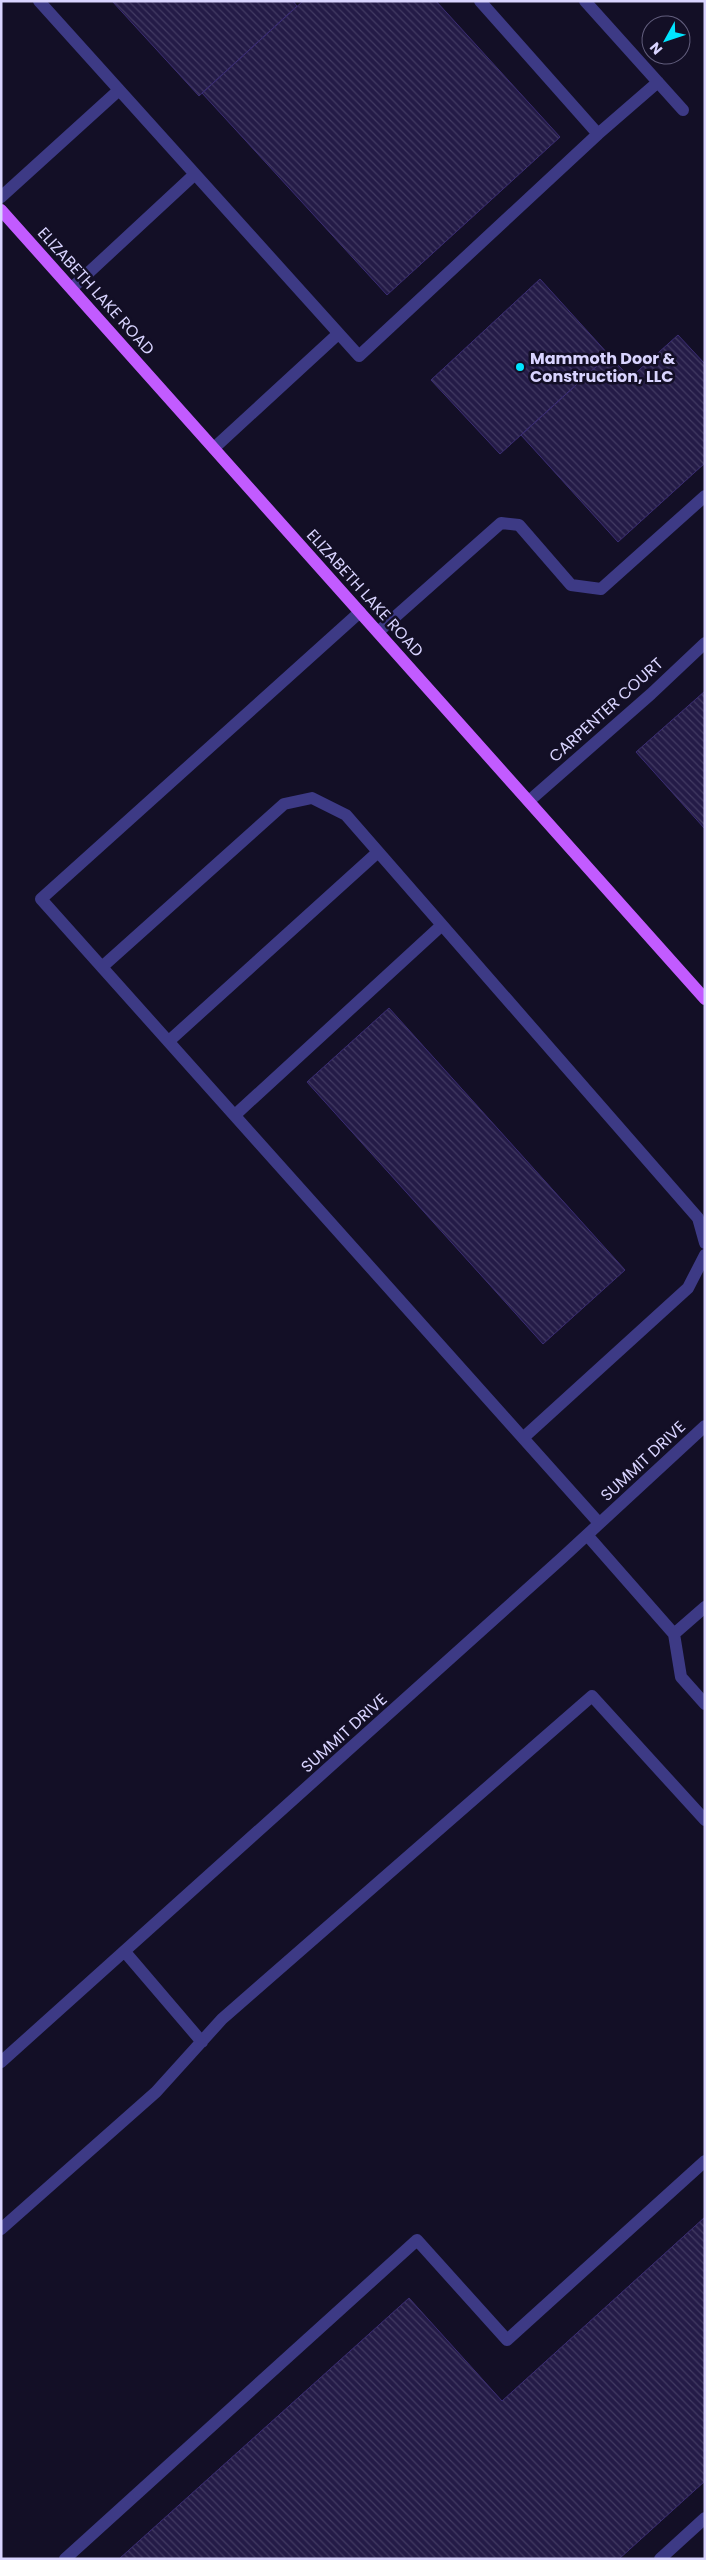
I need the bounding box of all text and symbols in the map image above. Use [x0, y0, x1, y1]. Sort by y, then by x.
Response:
north arrow [641, 15, 691, 65]
text: N [645, 38, 667, 59]
street label: ELIZABETH LAKE ROAD [32, 222, 160, 360]
place label: Mammoth Door & Construction, LLC [530, 347, 676, 388]
marker: Mammoth Door & Construction, LLC [514, 361, 526, 373]
street label: ELIZABETH LAKE ROAD [301, 524, 429, 662]
street label: CARPENTER COURT [544, 652, 668, 768]
street label: SUMMIT DRIVE [595, 1416, 691, 1506]
street label: SUMMIT DRIVE [296, 1688, 392, 1778]

